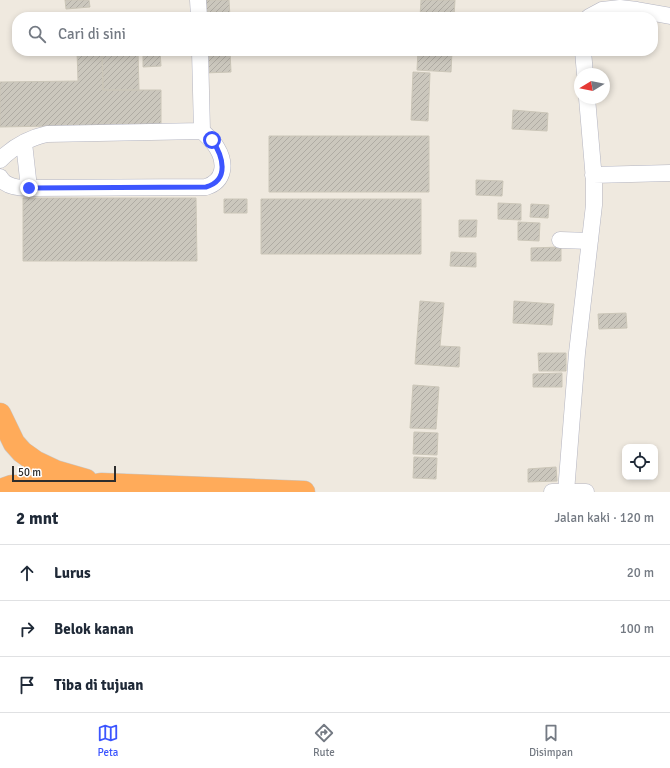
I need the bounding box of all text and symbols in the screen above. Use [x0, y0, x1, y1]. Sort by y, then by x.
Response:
search box [12, 12, 658, 56]
icon: search [26, 23, 48, 45]
text: Cari di sini [58, 25, 126, 43]
north arrow [574, 68, 610, 104]
route start [203, 131, 221, 149]
route end [20, 179, 38, 197]
map controls [622, 444, 658, 480]
button: locate [622, 444, 658, 480]
scale bar [12, 464, 116, 483]
text: 50 m [18, 466, 41, 479]
text: 2 mnt [16, 508, 58, 529]
text: Jalan kaki · 120 m [555, 510, 654, 526]
icon: ahead [16, 562, 38, 584]
text: Lurus [54, 564, 91, 582]
text: 20 m [627, 565, 654, 581]
icon: right [16, 618, 38, 640]
text: Belok kanan [54, 620, 134, 638]
text: 100 m [620, 621, 654, 637]
icon: arrive [16, 674, 38, 696]
text: Tiba di tujuan [54, 676, 144, 694]
tab: Peta [97, 722, 119, 759]
tab: Rute [313, 722, 335, 759]
tab: Disimpan [529, 722, 573, 759]

